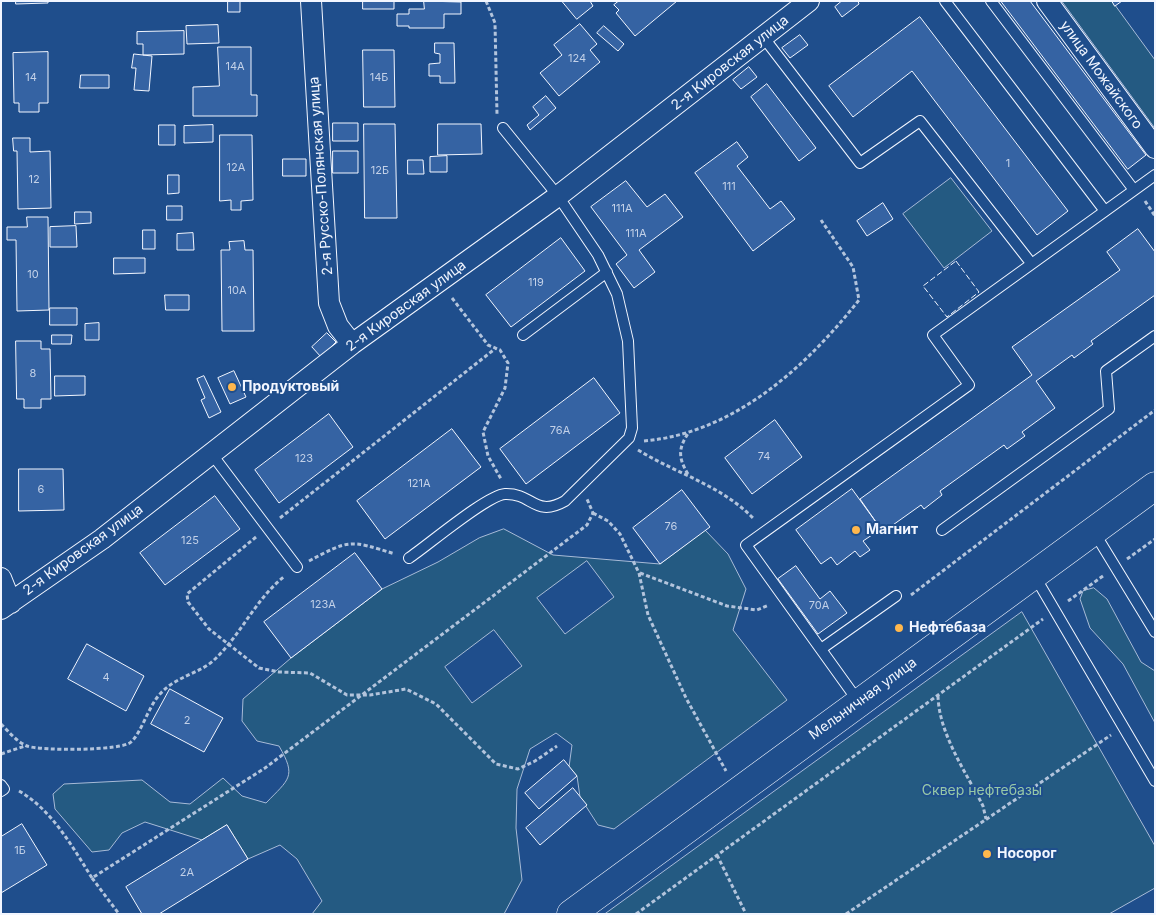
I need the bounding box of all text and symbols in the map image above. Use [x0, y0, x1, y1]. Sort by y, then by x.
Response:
street label: 2-я Кировская улица [668, 12, 792, 114]
street label: улица Можайского [1056, 18, 1146, 132]
house number: 124 [568, 52, 586, 66]
house number: 14А [225, 60, 245, 74]
house number: 14 [25, 71, 37, 85]
house number: 14Б [370, 71, 388, 85]
street label: 2-я Русско-Полянская улица [306, 76, 336, 276]
house number: 1 [1006, 157, 1010, 171]
house number: 12А [227, 161, 245, 175]
house number: 12Б [371, 164, 389, 178]
house number: 12 [28, 173, 40, 187]
house number: 111 [722, 180, 736, 194]
house number: 111А [611, 202, 633, 216]
house number: 111А [625, 227, 647, 241]
street label: 2-я Кировская улица [343, 257, 469, 355]
house number: 10 [27, 268, 39, 282]
house number: 119 [528, 276, 544, 290]
house number: 10А [227, 284, 247, 298]
house number: 8 [30, 367, 36, 381]
place label: Продуктовый [242, 379, 339, 395]
marker: Продуктовый [226, 381, 238, 393]
house number: 76А [550, 424, 570, 438]
house number: 74 [758, 450, 770, 464]
house number: 123 [295, 452, 313, 466]
house number: 121А [407, 477, 431, 491]
house number: 6 [38, 483, 44, 497]
street label: 2-я Кировская улица [20, 501, 146, 599]
house number: 76 [665, 520, 677, 534]
place label: Магнит [866, 522, 918, 538]
marker: Магнит [850, 524, 862, 536]
house number: 125 [181, 534, 199, 548]
house number: 123А [310, 598, 336, 612]
house number: 70А [809, 599, 829, 613]
place label: Нефтебаза [909, 620, 986, 636]
marker: Нефтебаза [893, 622, 905, 634]
street label: Мельничная улица [806, 654, 920, 744]
house number: 4 [102, 671, 110, 685]
house number: 2 [184, 714, 190, 728]
park label: Сквер нефтебазы [922, 783, 1042, 799]
house number: 1Б [14, 844, 26, 858]
place label: Носорог [997, 846, 1057, 862]
marker: Носорог [981, 848, 993, 860]
house number: 2А [180, 866, 194, 880]

